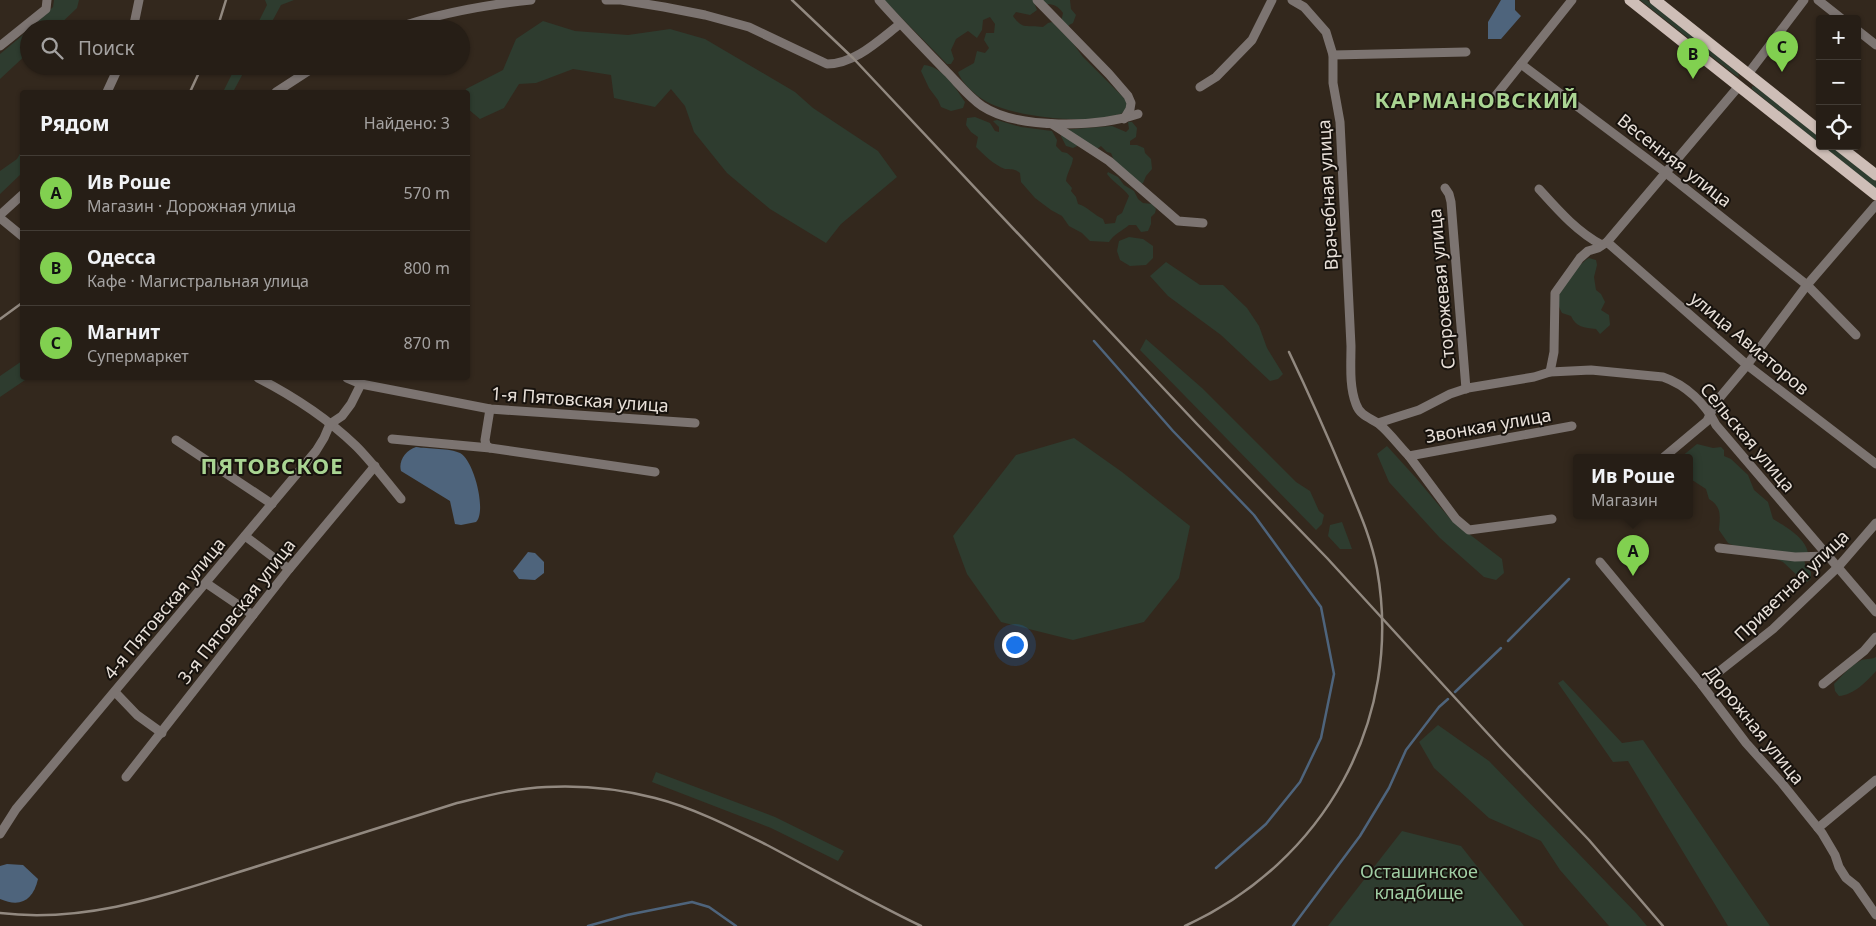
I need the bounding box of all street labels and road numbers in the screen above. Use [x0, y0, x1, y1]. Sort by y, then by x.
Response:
street label: Весенняя улица [1613, 108, 1737, 212]
street label: Врачебная улица [1311, 119, 1343, 271]
street label: Сторожевая улица [1422, 208, 1460, 370]
street label: улица Авиаторов [1685, 286, 1815, 400]
street label: Сельская улица [1695, 377, 1801, 497]
street label: 1-я Пятовская улица [490, 381, 670, 417]
street label: Звонкая улица [1423, 402, 1553, 448]
street label: Приветная улица [1728, 524, 1854, 646]
street label: 4-я Пятовская улица [98, 532, 230, 684]
street label: 3-я Пятовская улица [172, 533, 300, 689]
street label: Дорожная улица [1700, 661, 1810, 789]

